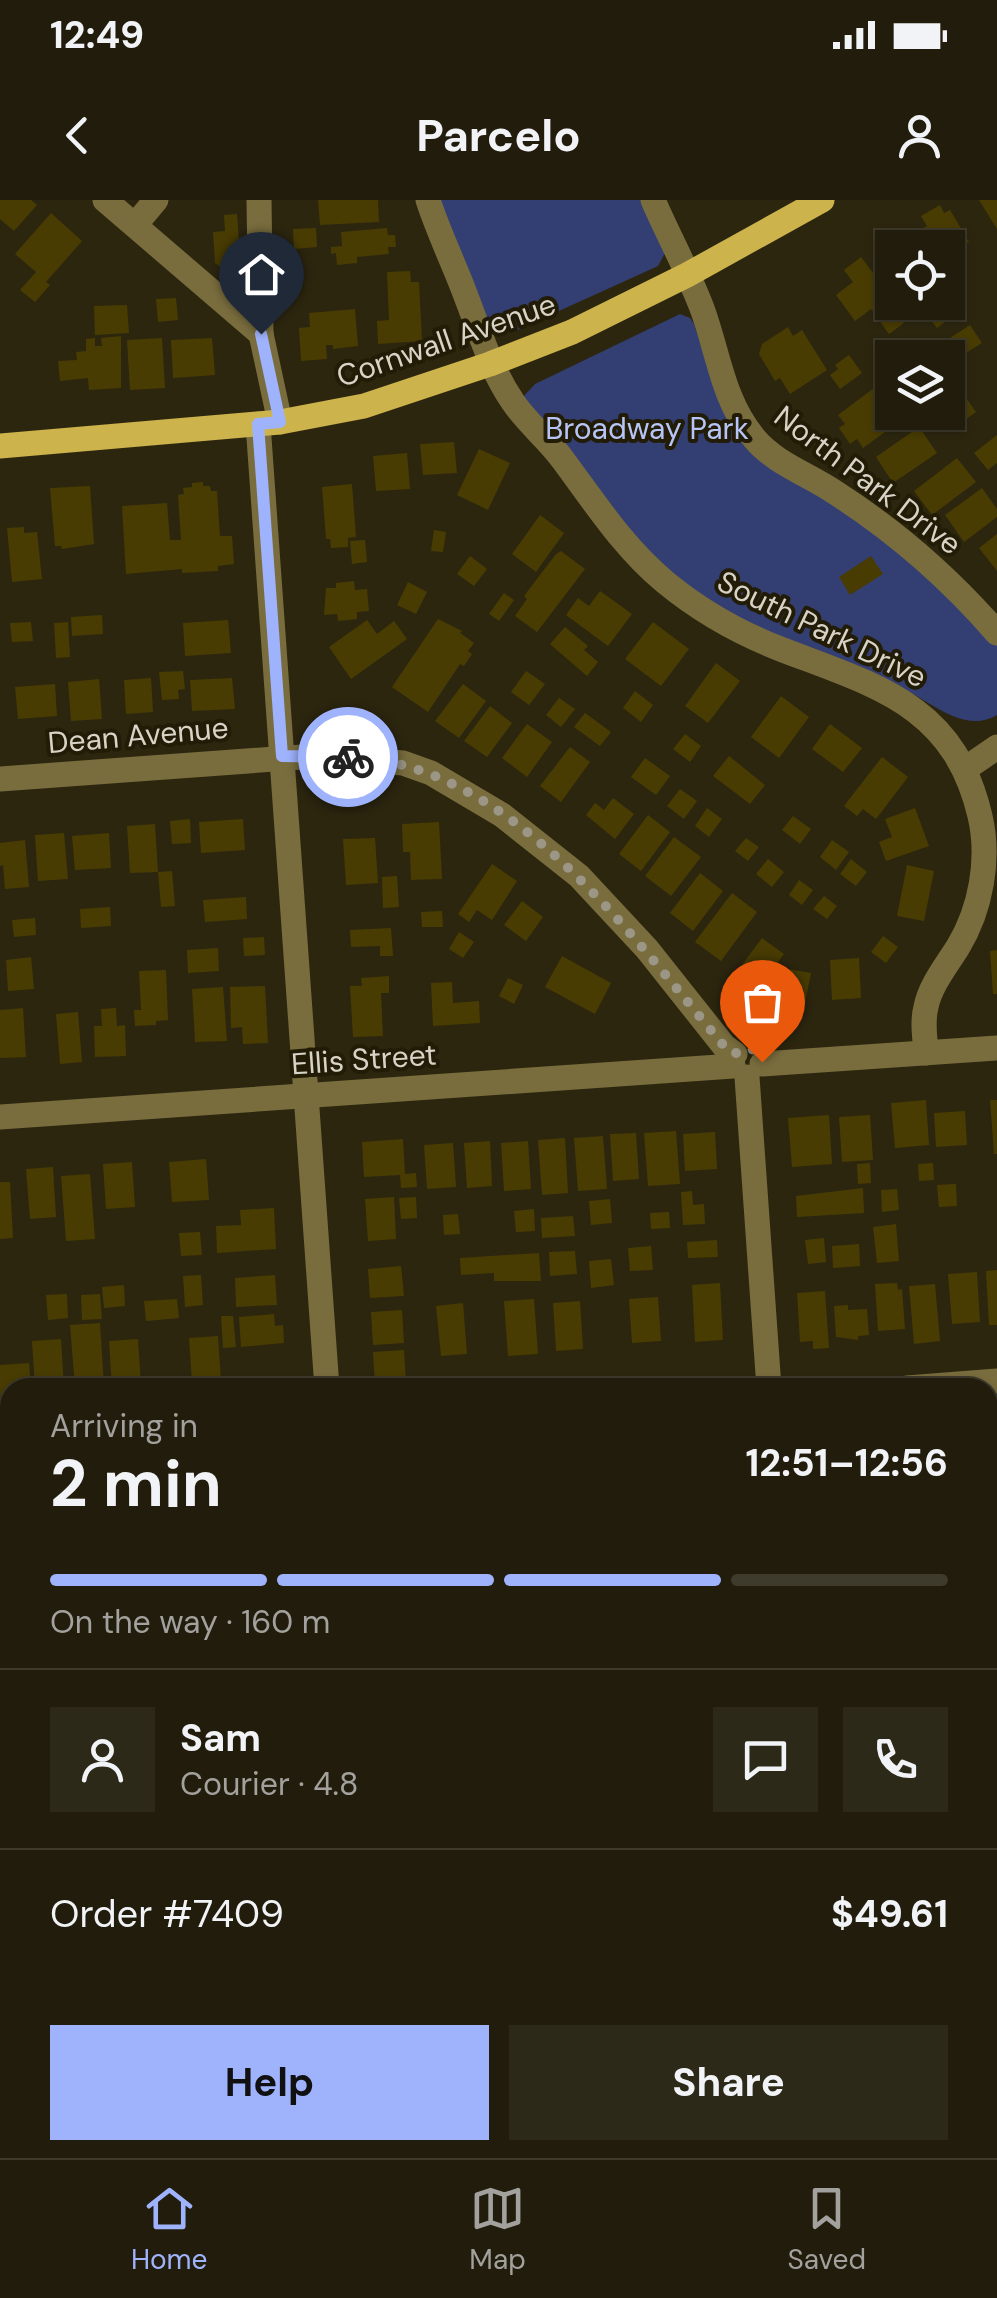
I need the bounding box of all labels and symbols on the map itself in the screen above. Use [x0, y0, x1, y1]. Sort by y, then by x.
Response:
pin [219, 232, 304, 335]
street label: Cornwall Avenue [331, 284, 561, 396]
street label: North Park Drive [766, 397, 970, 563]
park label: Broadway Park [545, 409, 749, 448]
street label: South Park Drive [711, 562, 933, 696]
courier [298, 707, 398, 807]
street label: Dean Avenue [46, 708, 230, 762]
pin [720, 960, 805, 1063]
street label: Ellis Street [290, 1034, 438, 1084]

